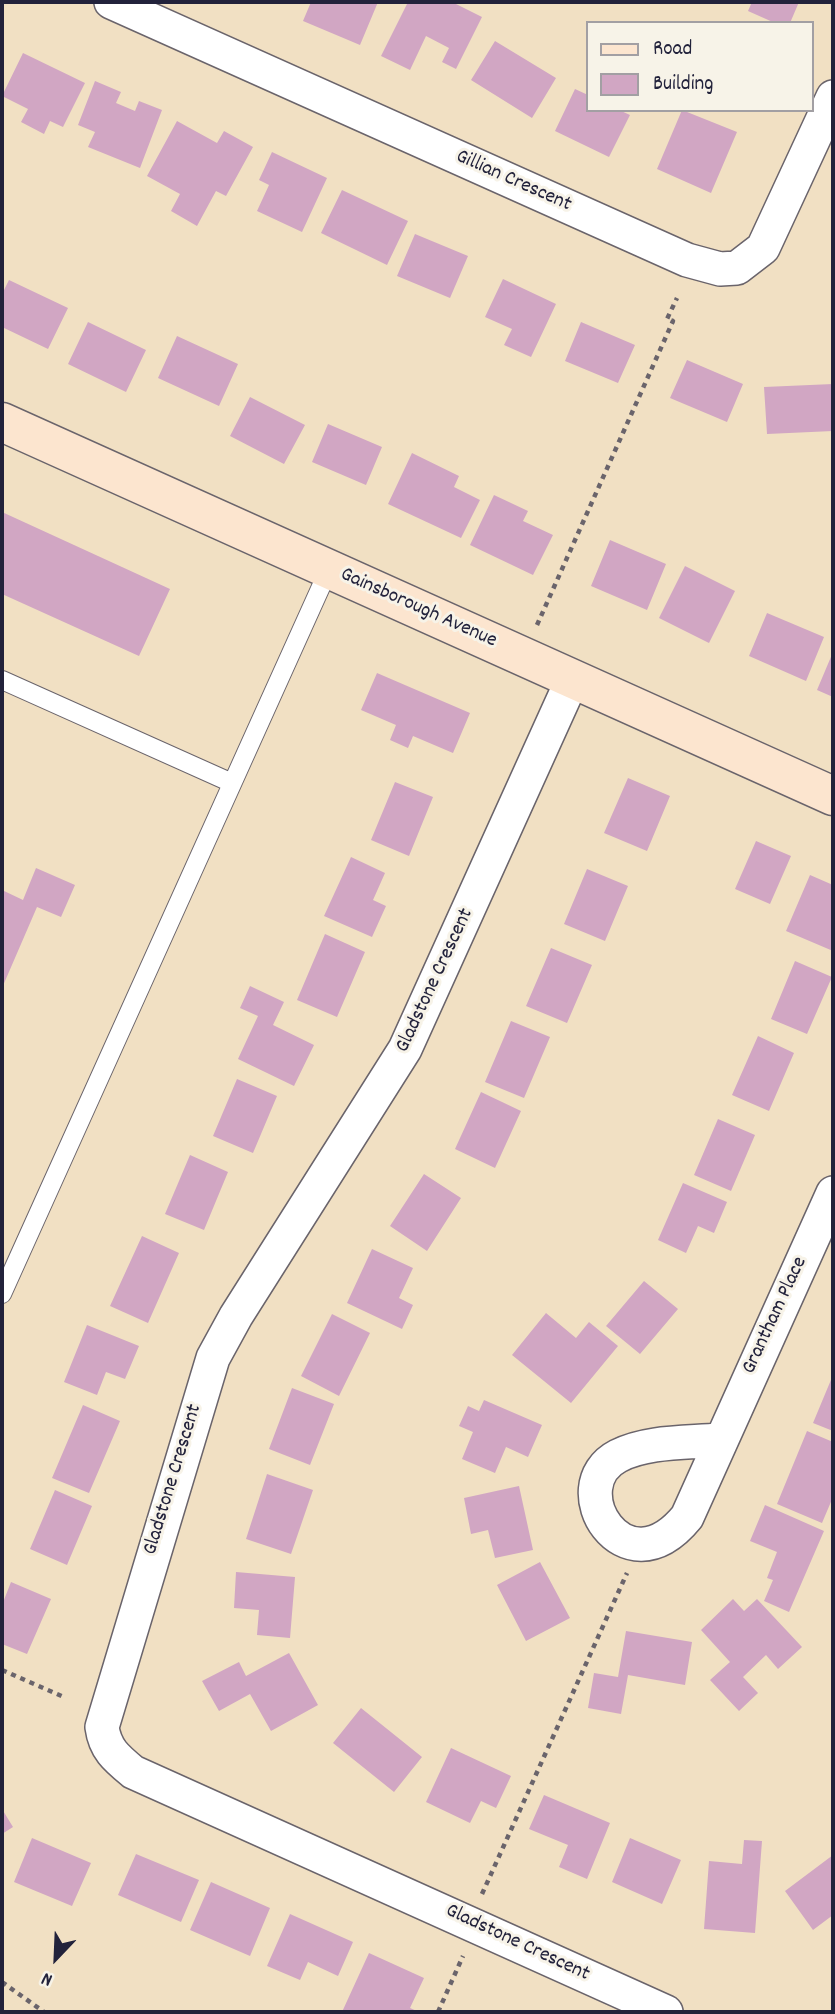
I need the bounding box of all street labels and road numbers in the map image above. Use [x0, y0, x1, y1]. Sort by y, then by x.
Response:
street label: Gillian Crescent [451, 145, 575, 219]
street label: Gainsborough Avenue [336, 563, 500, 655]
street label: Gladstone Crescent [392, 905, 480, 1057]
street label: Grantham Place [738, 1253, 814, 1379]
street label: Gladstone Crescent [139, 1402, 209, 1558]
street label: Gladstone Crescent [441, 1900, 593, 1988]

